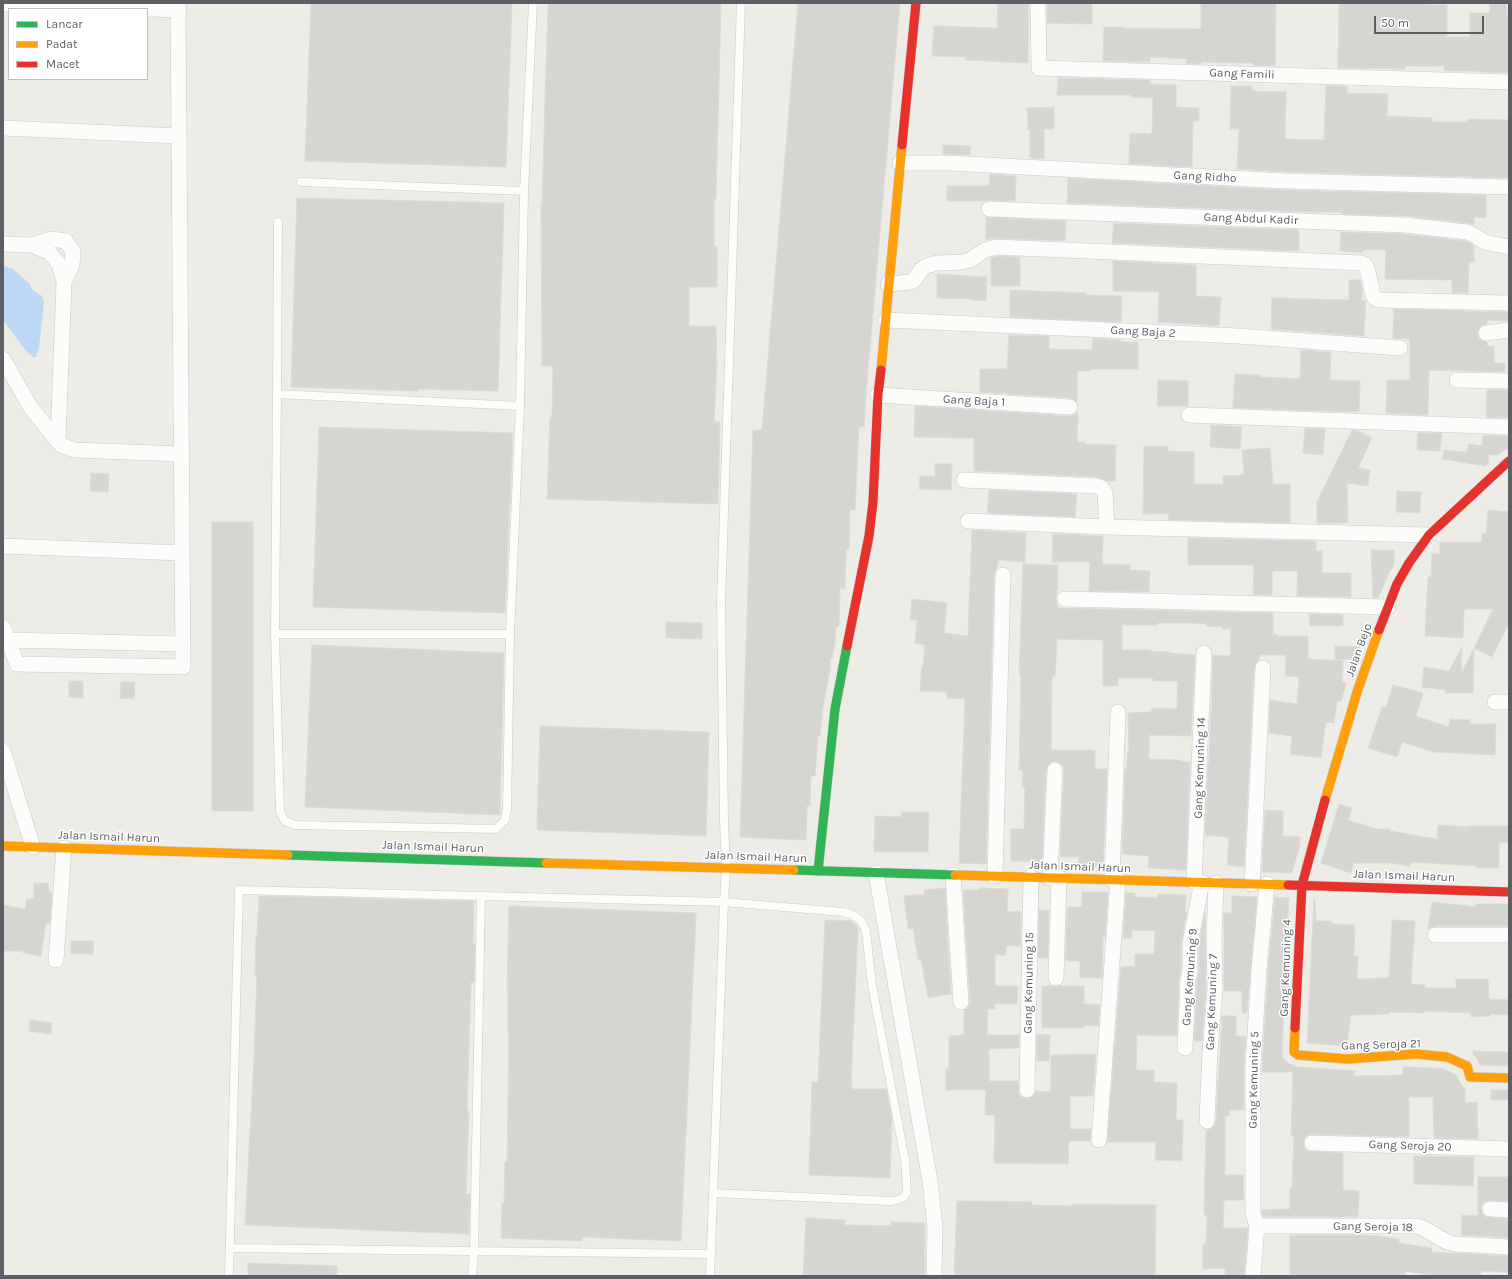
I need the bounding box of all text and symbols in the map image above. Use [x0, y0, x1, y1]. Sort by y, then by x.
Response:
legend [8, 8, 148, 80]
scale bar [1376, 8, 1486, 34]
text: 50 m [1381, 16, 1409, 30]
text: Lancar [46, 17, 83, 31]
text: Padat [46, 37, 77, 51]
text: Macet [46, 57, 80, 71]
street label: Gang Famili [1209, 66, 1275, 82]
street label: Gang Ridho [1173, 168, 1237, 186]
street label: Gang Abdul Kadir [1203, 210, 1299, 228]
street label: Gang Baja 2 [1110, 323, 1176, 341]
street label: Gang Baja 1 [942, 392, 1006, 410]
street label: Jalan Bejo [1343, 621, 1375, 679]
street label: Gang Kemuning 14 [1191, 717, 1209, 819]
street label: Jalan Ismail Harun [58, 828, 160, 846]
street label: Jalan Ismail Harun [382, 838, 484, 856]
street label: Jalan Ismail Harun [705, 848, 807, 866]
street label: Jalan Ismail Harun [1029, 858, 1131, 876]
street label: Jalan Ismail Harun [1353, 867, 1455, 885]
street label: Gang Kemuning 4 [1277, 919, 1295, 1017]
street label: Gang Kemuning 9 [1179, 928, 1201, 1026]
street label: Gang Kemuning 15 [1021, 932, 1037, 1034]
street label: Gang Kemuning 7 [1203, 954, 1221, 1050]
street label: Gang Kemuning 5 [1246, 1031, 1262, 1129]
street label: Gang Seroja 21 [1341, 1036, 1421, 1054]
street label: Gang Seroja 20 [1368, 1137, 1452, 1155]
street label: Gang Seroja 18 [1333, 1219, 1413, 1235]

